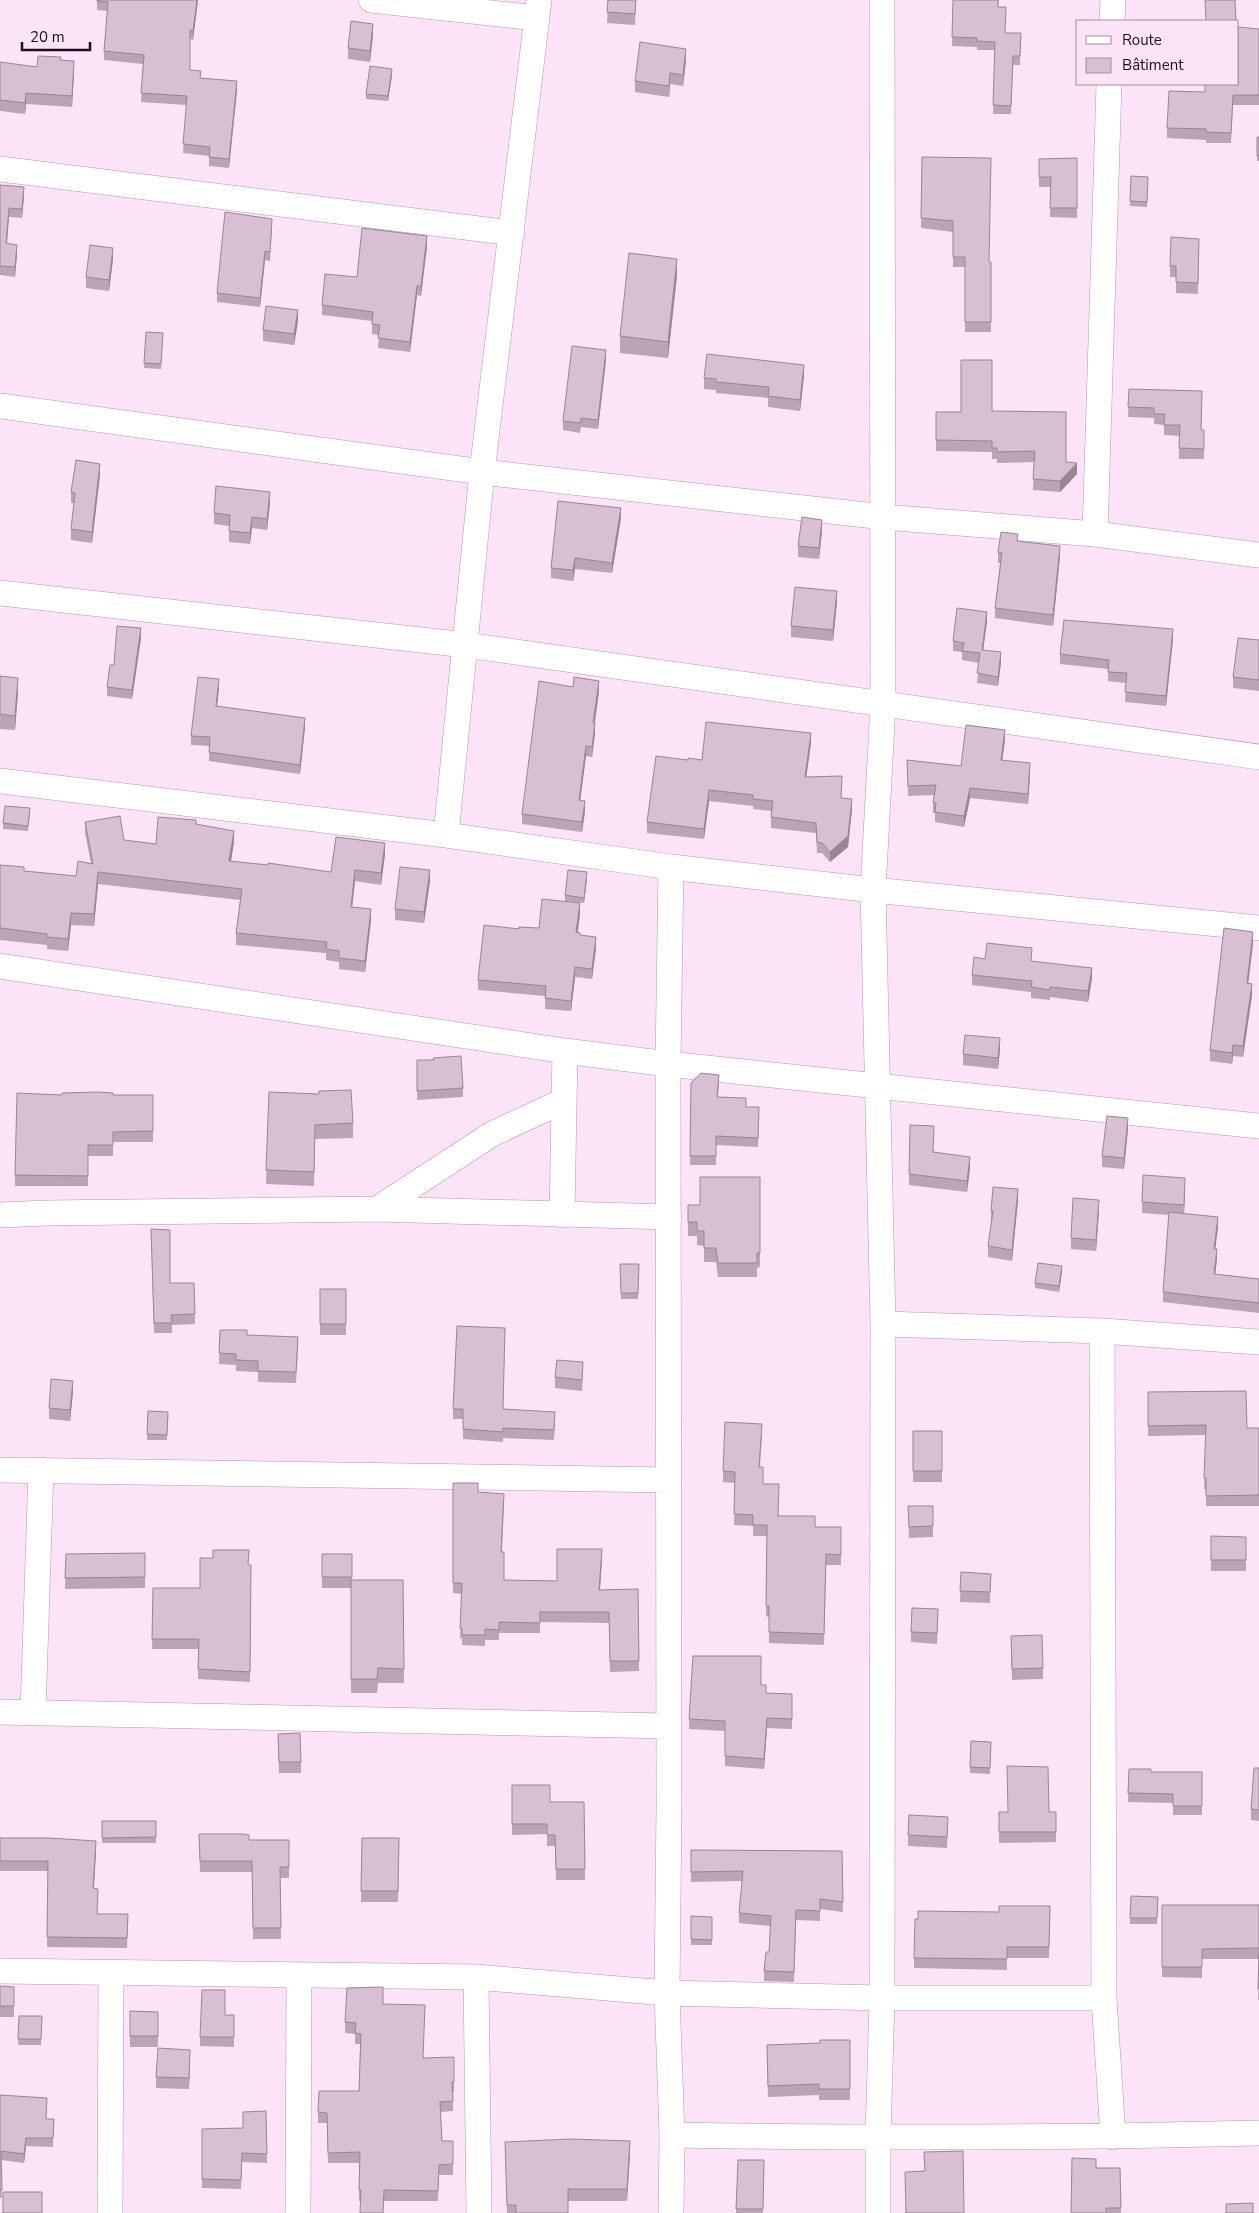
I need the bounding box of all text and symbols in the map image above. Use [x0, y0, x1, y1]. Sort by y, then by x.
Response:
scale bar [22, 20, 90, 52]
legend [1076, 20, 1239, 85]
text: 20 m [30, 27, 65, 47]
text: Route [1122, 30, 1162, 50]
text: Bâtiment [1122, 55, 1184, 75]

